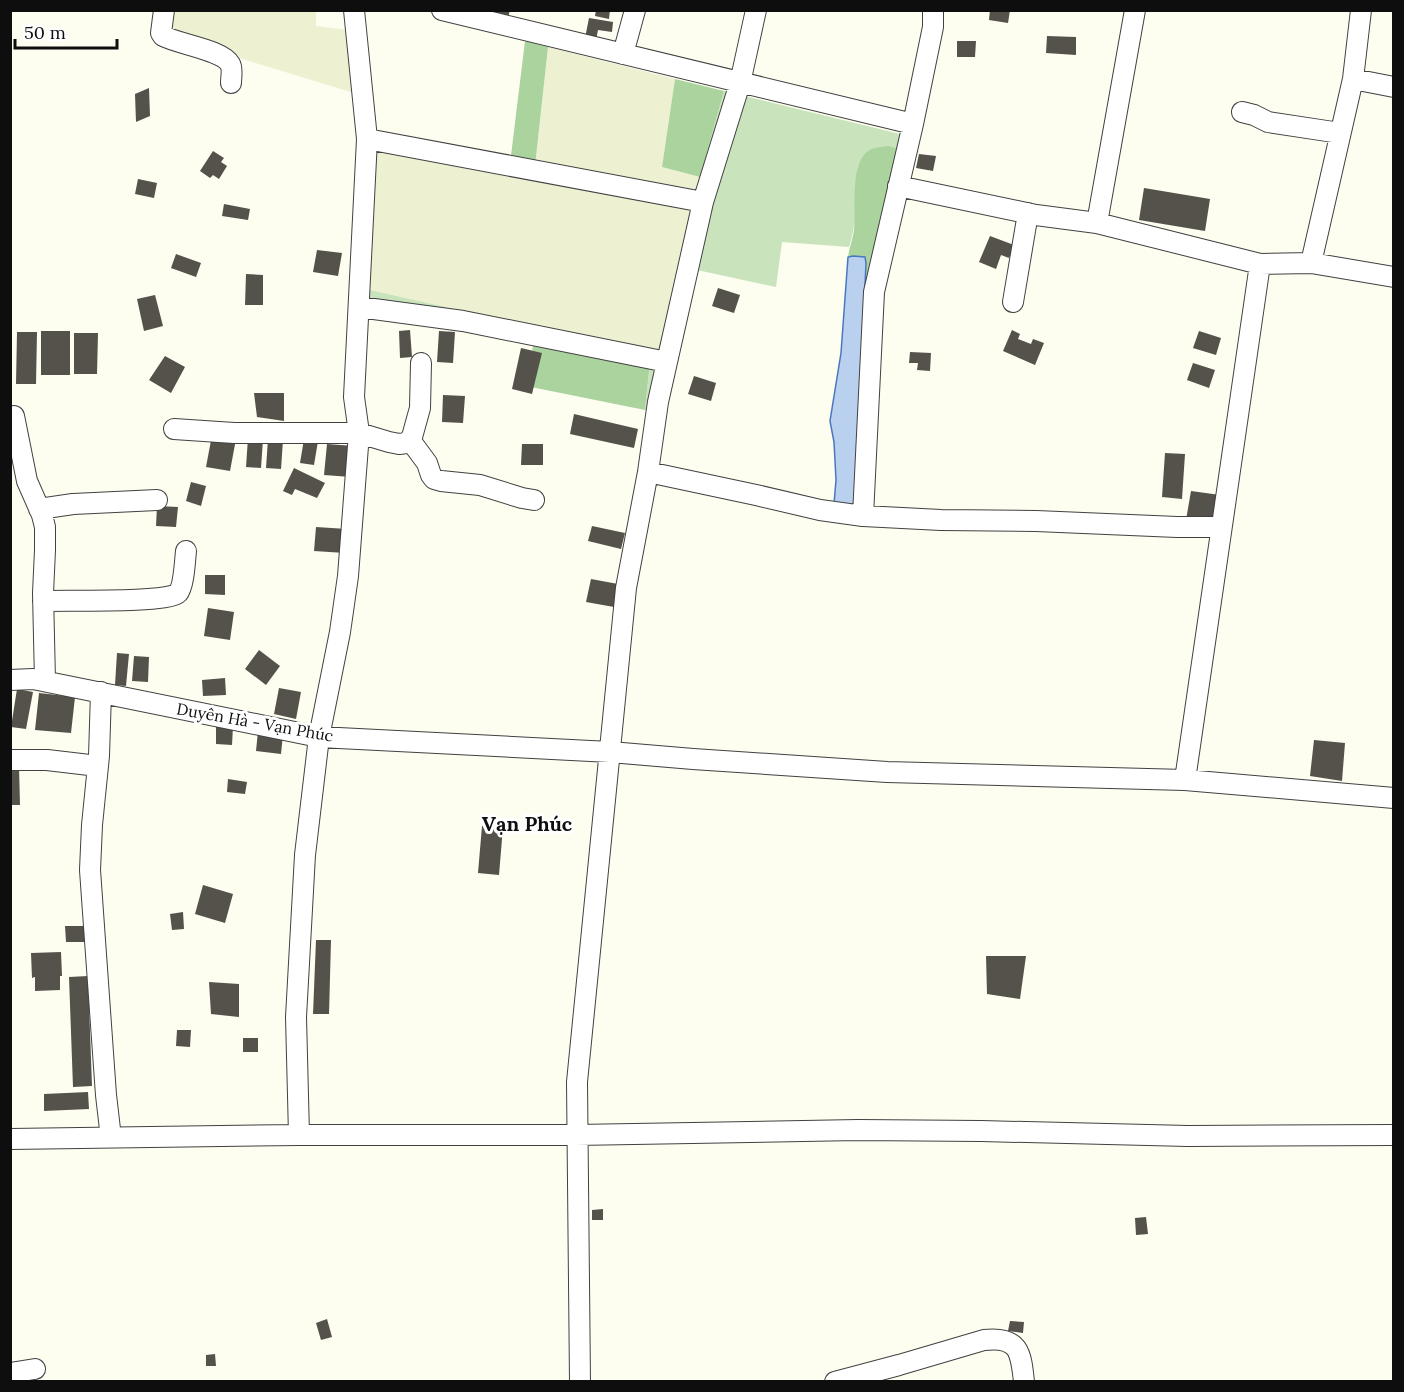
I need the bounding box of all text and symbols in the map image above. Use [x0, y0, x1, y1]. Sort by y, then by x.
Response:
scale bar [15, 12, 117, 50]
text: 50 m [24, 21, 66, 44]
street label: Duyên Hà - Vạn Phúc [175, 698, 335, 746]
district label: Vạn Phúc [482, 811, 573, 836]

